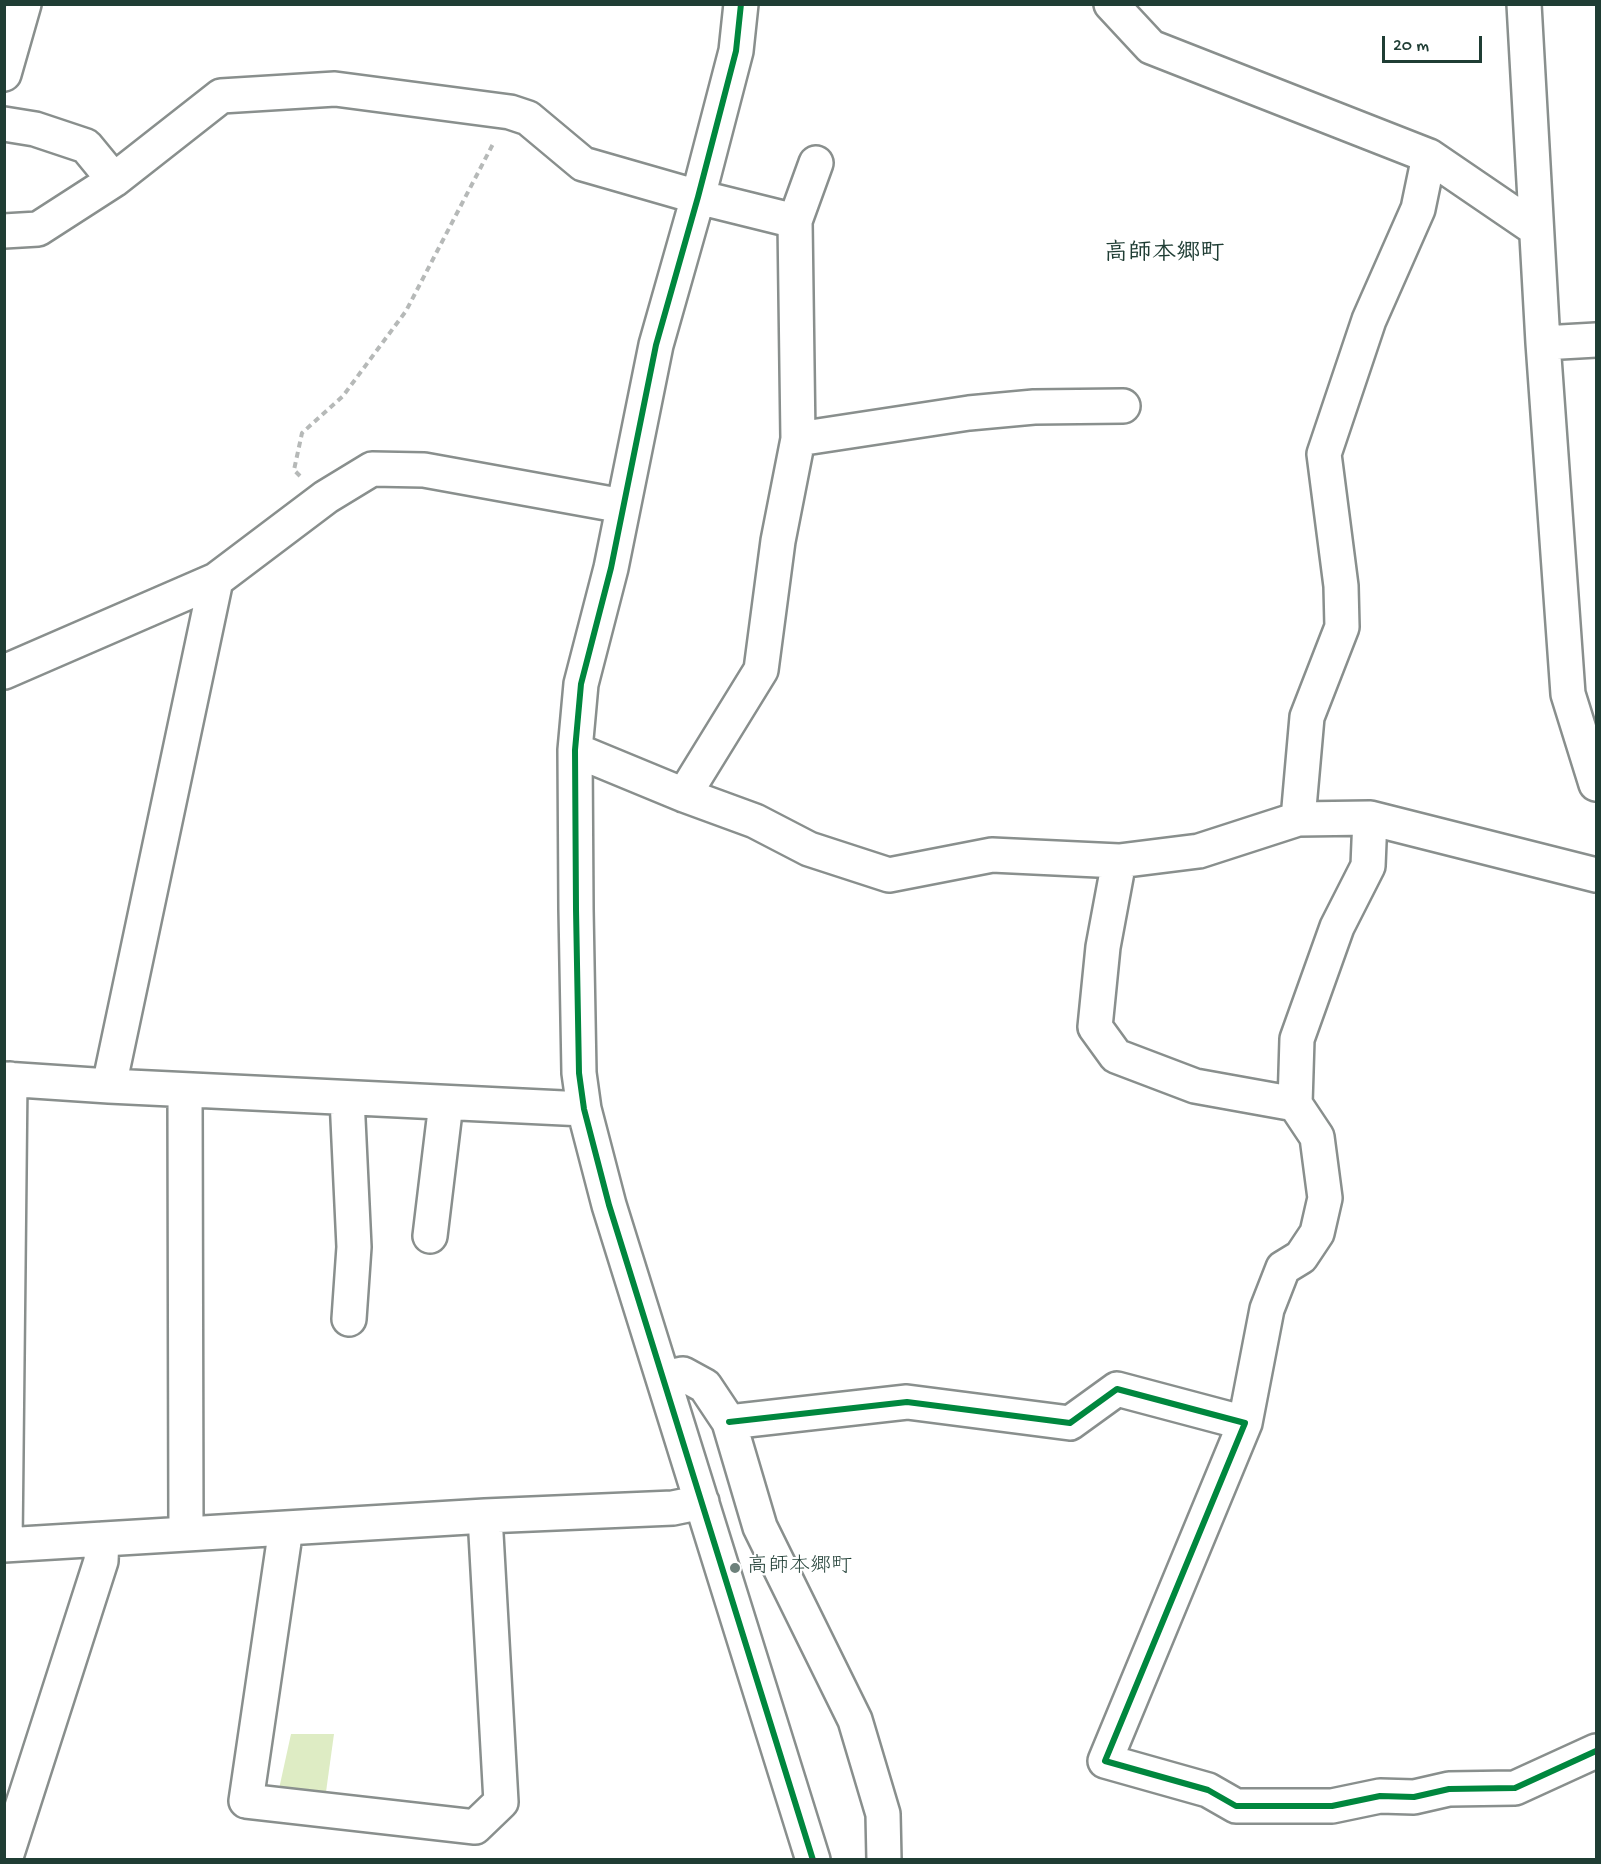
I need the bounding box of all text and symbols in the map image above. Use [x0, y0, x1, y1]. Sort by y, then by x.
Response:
scale bar [1385, 24, 1486, 62]
text: 20 m [1393, 36, 1429, 57]
district label: 高師本郷町 [1104, 241, 1224, 269]
place label: 高師本郷町 [747, 1555, 852, 1581]
marker: 高師本郷町 [728, 1561, 742, 1575]

